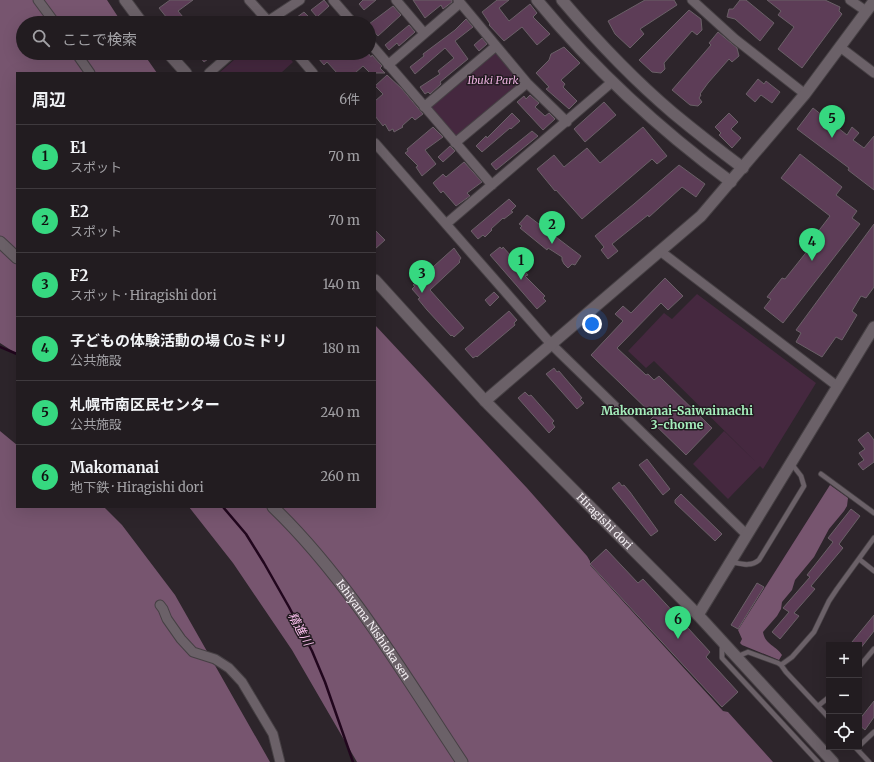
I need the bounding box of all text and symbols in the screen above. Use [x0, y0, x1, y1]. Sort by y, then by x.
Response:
search box [16, 16, 376, 60]
icon: search [30, 27, 52, 49]
text: ここで検索 [62, 30, 137, 49]
park label: Ibuki Park [467, 73, 519, 87]
text: 周辺 [32, 89, 66, 111]
text: 6件 [339, 91, 360, 108]
pin: 5 [819, 105, 845, 138]
text: E1 [70, 138, 87, 157]
text: 1 [42, 148, 48, 165]
text: 70 m [329, 148, 360, 165]
text: スポット [70, 159, 122, 176]
text: E2 [70, 202, 89, 221]
pin: 2 [539, 211, 565, 244]
text: 2 [41, 212, 49, 229]
text: 70 m [329, 212, 360, 229]
text: スポット [70, 223, 122, 240]
pin: 4 [799, 228, 825, 261]
pin: 1 [508, 247, 534, 280]
pin: 3 [409, 260, 435, 293]
text: F2 [70, 266, 88, 285]
text: 3 [41, 276, 49, 293]
text: 140 m [323, 276, 360, 293]
text: スポット · Hiragishi dori [70, 287, 217, 304]
your location [582, 314, 602, 334]
text: 子どもの体験活動の場 Coミドリ [70, 331, 287, 350]
text: 4 [41, 340, 49, 357]
text: 180 m [322, 340, 360, 357]
text: 公共施設 [70, 352, 122, 369]
text: 札幌市南区民センター [70, 395, 220, 414]
district label: Makomanai-Saiwaimachi 3-chome [601, 403, 753, 432]
text: 5 [41, 404, 49, 421]
text: 240 m [320, 404, 360, 421]
text: 公共施設 [70, 416, 122, 433]
text: Makomanai [70, 458, 159, 477]
text: 6 [41, 468, 49, 485]
text: 260 m [320, 468, 360, 485]
text: 地下鉄 · Hiragishi dori [70, 479, 204, 496]
street label: Hiragishi dori [574, 490, 636, 552]
street label: Ishiyama Nishioka sen [333, 577, 414, 683]
pin: 6 [665, 606, 691, 639]
water label: 精進川 [285, 609, 317, 650]
map controls [826, 642, 862, 750]
button: + [826, 642, 862, 678]
button: − [826, 678, 862, 714]
button: locate [826, 714, 862, 750]

